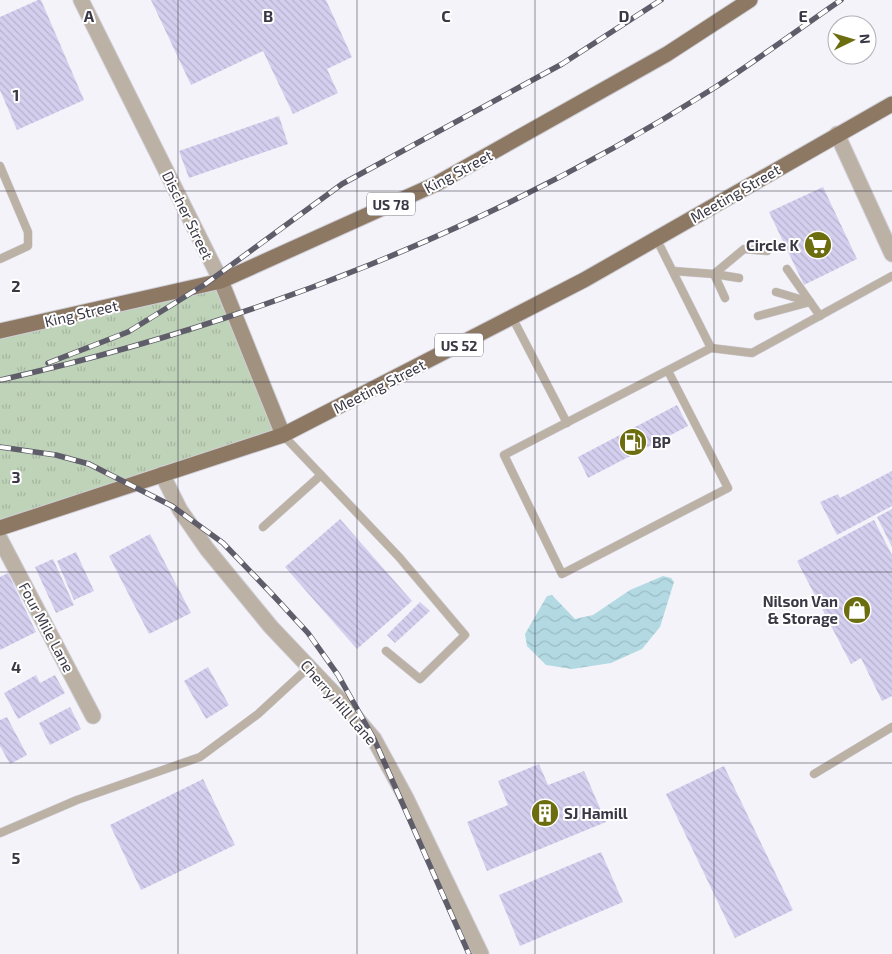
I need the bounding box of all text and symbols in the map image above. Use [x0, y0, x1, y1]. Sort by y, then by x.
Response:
text: A [84, 6, 95, 25]
text: B [263, 6, 273, 25]
text: C [441, 6, 451, 25]
text: D [619, 6, 630, 25]
text: E [798, 6, 808, 25]
north arrow [827, 15, 877, 65]
text: N [857, 33, 874, 45]
text: 1 [13, 85, 19, 104]
street label: King Street [421, 145, 495, 196]
street label: Meeting Street [687, 160, 783, 226]
street label: Discher Street [159, 168, 217, 262]
road number: US 78 [367, 192, 415, 215]
supermarket icon: Circle K [803, 230, 833, 260]
place label: Circle K [746, 236, 799, 254]
text: 2 [11, 276, 21, 295]
street label: King Street [43, 296, 120, 330]
road number: US 52 [435, 334, 483, 356]
street label: Meeting Street [330, 355, 428, 417]
fuel station icon: BP [618, 427, 648, 457]
place label: BP [652, 433, 671, 451]
text: 3 [11, 467, 21, 486]
street label: Four Mile Lane [16, 579, 78, 675]
place label: Nilson Van & Storage [763, 592, 838, 627]
shop icon: Nilson Van & Storage [842, 595, 872, 625]
street label: Cherry Hill Lane [297, 656, 381, 748]
text: 4 [11, 657, 21, 676]
building icon: SJ Hamill [530, 798, 560, 828]
place label: SJ Hamill [564, 804, 628, 822]
text: 5 [12, 848, 21, 867]

